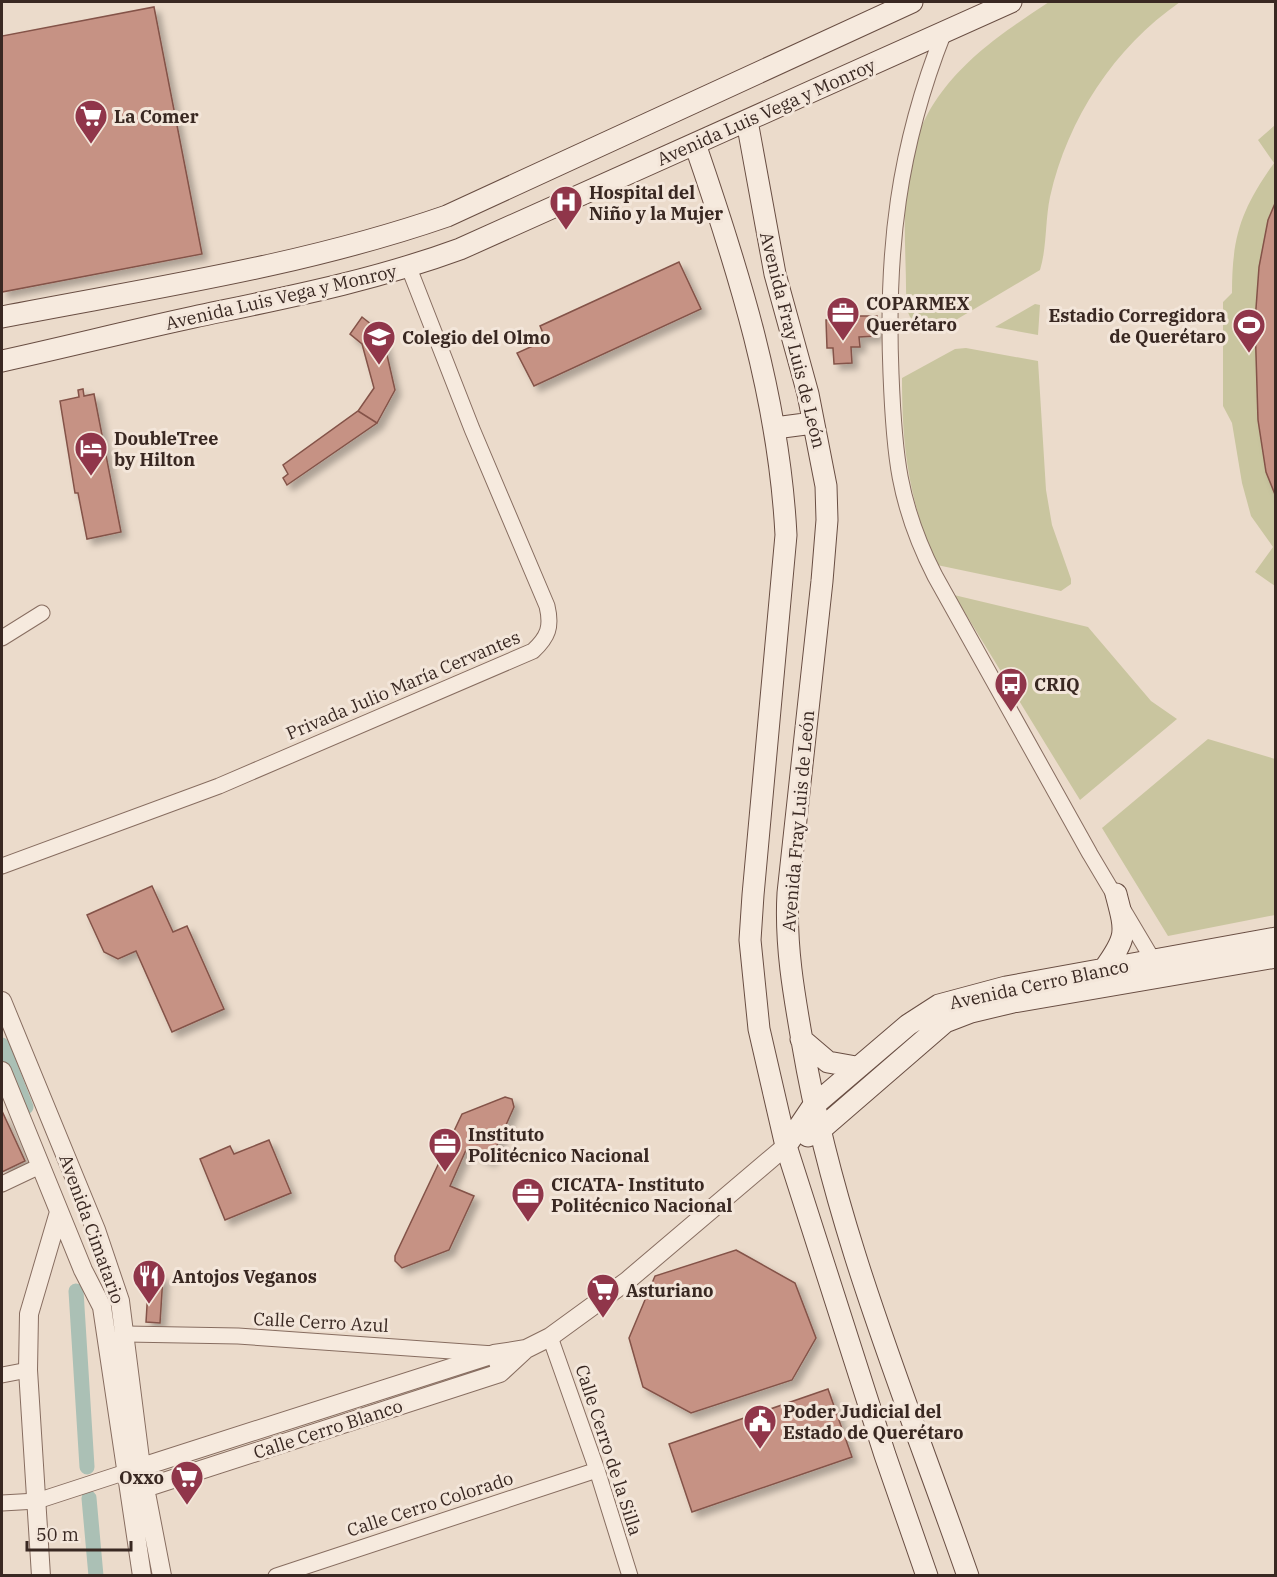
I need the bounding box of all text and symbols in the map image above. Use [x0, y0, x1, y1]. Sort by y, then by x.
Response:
street label: Avenida Luis Vega y Monroy [653, 53, 879, 171]
supermarket icon: La Comer [73, 98, 109, 145]
place label: La Comer [114, 105, 199, 128]
place label: Hospital del Niño y la Mujer [589, 181, 723, 225]
hospital icon: Hospital del Niño y la Mujer [548, 184, 584, 231]
street label: Avenida Fray Luis de León [755, 229, 831, 451]
street label: Avenida Luis Vega y Monroy [163, 259, 399, 335]
place label: COPARMEX Querétaro [866, 292, 969, 336]
office icon: COPARMEX Querétaro [825, 295, 861, 342]
place label: Estadio Corregidora de Querétaro [1048, 304, 1226, 348]
sports icon: Estadio Corregidora de Querétaro [1231, 307, 1267, 354]
school or university icon: Colegio del Olmo [361, 319, 397, 366]
place label: Colegio del Olmo [402, 326, 551, 349]
place label: DoubleTree by Hilton [114, 427, 218, 471]
hotel icon: DoubleTree by Hilton [73, 430, 109, 477]
street label: Privada Julio María Cervantes [283, 625, 523, 745]
bus stop icon: CRIQ [993, 666, 1029, 713]
place label: CRIQ [1034, 673, 1080, 696]
street label: Avenida Fray Luis de León [777, 709, 819, 933]
street label: Avenida Cerro Blanco [947, 954, 1131, 1014]
place label: Instituto Politécnico Nacional [468, 1123, 650, 1167]
office icon: Instituto Politécnico Nacional [427, 1126, 463, 1173]
street label: Avenida Cimatario [54, 1151, 130, 1307]
place label: CICATA- Instituto Politécnico Nacional [551, 1173, 733, 1217]
office icon: CICATA- Instituto Politécnico Nacional [510, 1176, 546, 1223]
restaurant icon: Antojos Veganos [131, 1258, 167, 1305]
place label: Antojos Veganos [172, 1265, 317, 1288]
supermarket icon: Asturiano [585, 1272, 621, 1319]
place label: Asturiano [626, 1279, 714, 1302]
street label: Calle Cerro Azul [253, 1307, 389, 1337]
street label: Calle Cerro de la Silla [570, 1362, 648, 1539]
street label: Calle Cerro Blanco [251, 1394, 405, 1464]
place label: Poder Judicial del Estado de Querétaro [783, 1400, 964, 1444]
public building icon: Poder Judicial del Estado de Querétaro [742, 1403, 778, 1450]
supermarket icon: Oxxo [169, 1459, 205, 1506]
place label: Oxxo [119, 1466, 164, 1489]
street label: Calle Cerro Colorado [344, 1466, 516, 1542]
scale bar [27, 1514, 130, 1552]
text: 50 m [36, 1523, 79, 1546]

